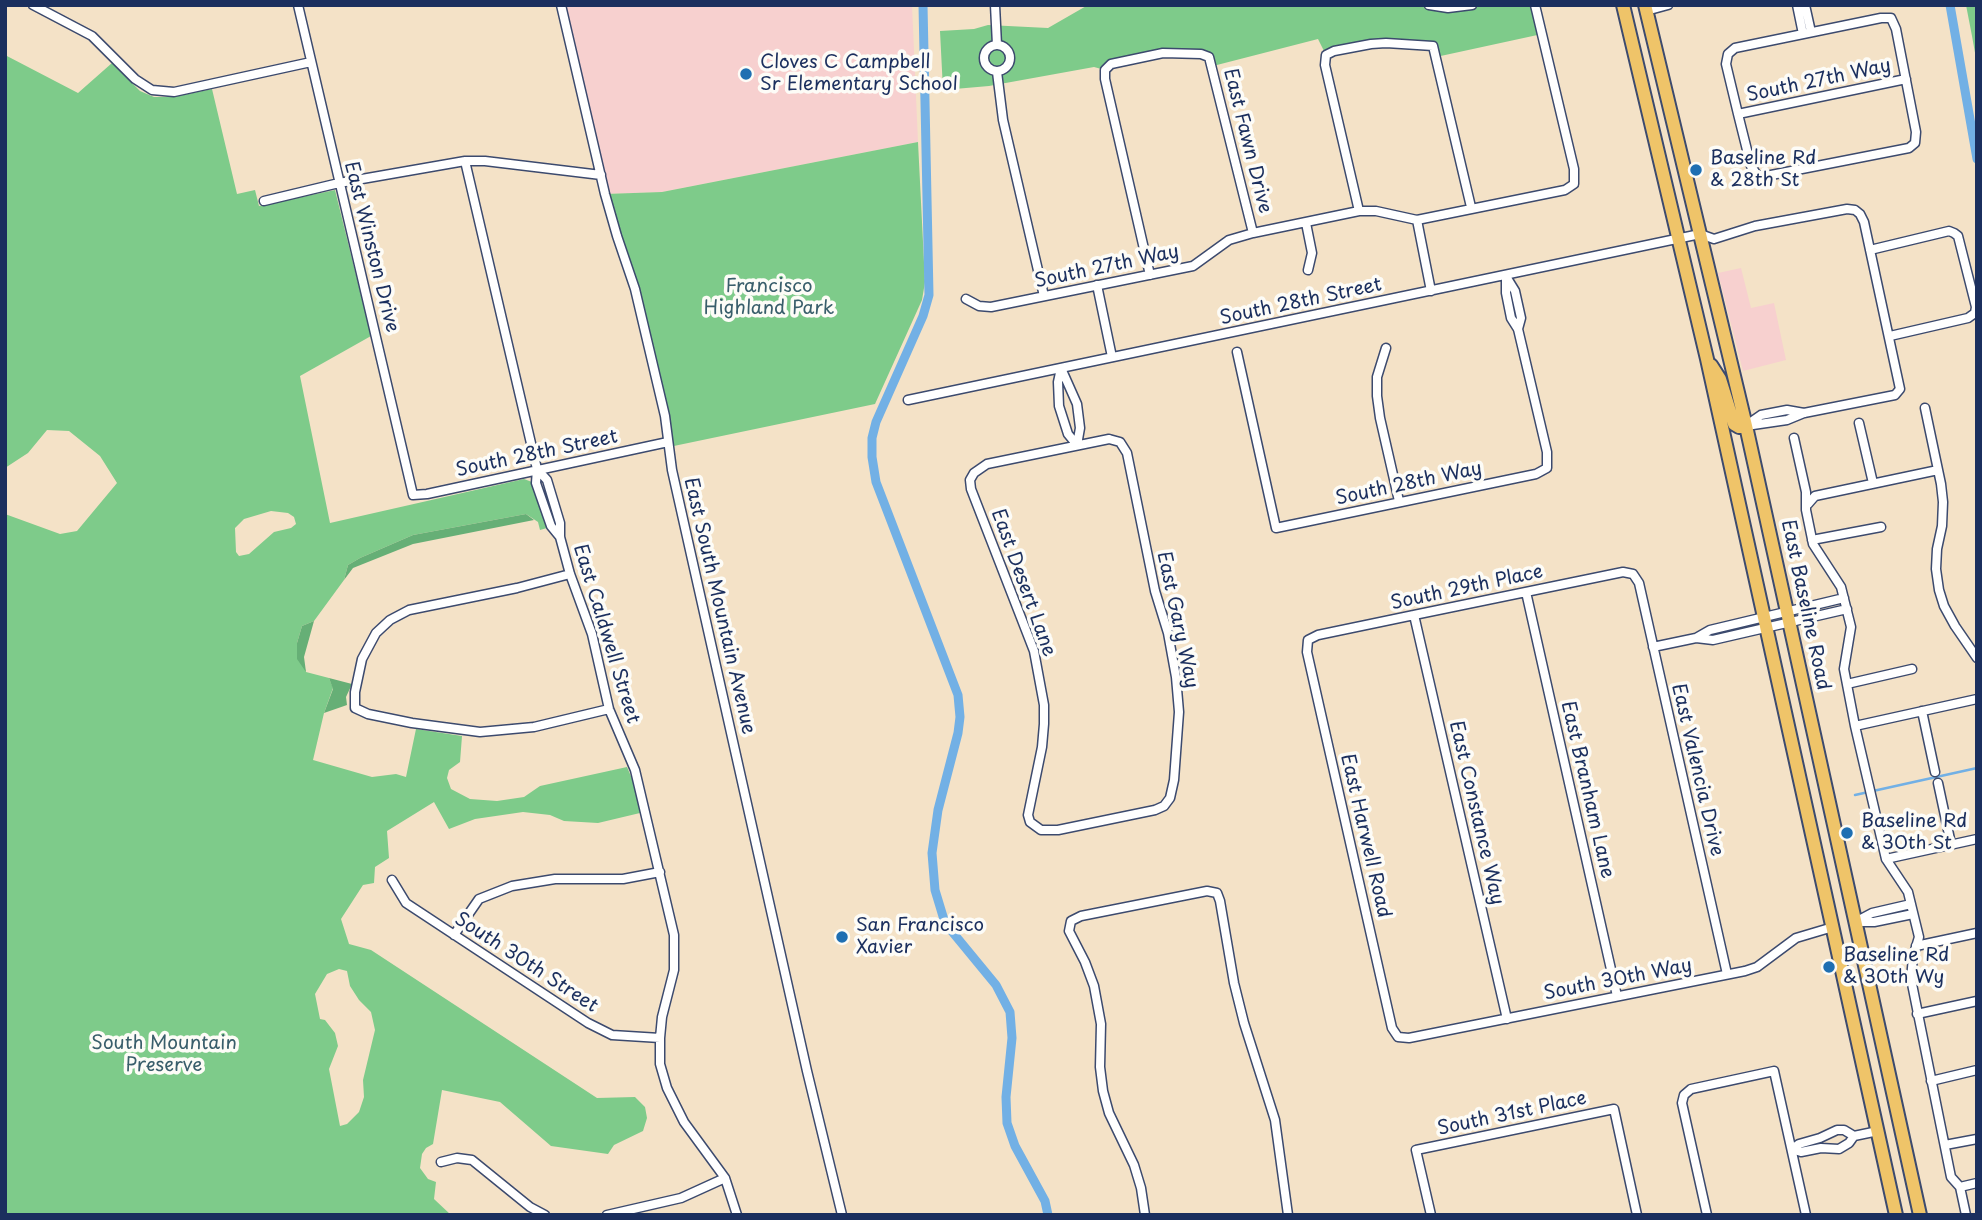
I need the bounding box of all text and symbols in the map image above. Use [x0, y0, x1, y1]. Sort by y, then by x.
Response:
place label: Cloves C Campbell Sr Elementary School [760, 52, 958, 96]
street label: South 27th Way [1745, 55, 1893, 107]
marker: Cloves C Campbell Sr Elementary School [738, 66, 754, 82]
street label: East Fawn Drive [1218, 66, 1276, 216]
place label: Baseline Rd & 28th St [1710, 148, 1816, 192]
street label: East Winston Drive [339, 159, 403, 335]
marker: Baseline Rd & 28th St [1688, 162, 1704, 178]
street label: South 27th Way [1033, 241, 1181, 293]
street label: South 28th Street [1218, 274, 1384, 330]
park label: Francisco Highland Park [704, 276, 834, 320]
street label: South 28th Street [454, 426, 620, 482]
street label: South 28th Way [1334, 457, 1484, 511]
street label: East South Mountain Avenue [678, 476, 760, 736]
street label: East Desert Lane [986, 506, 1060, 660]
street label: East Baseline Road [1776, 518, 1834, 692]
street label: East Caldwell Street [568, 542, 644, 726]
street label: East Gary Way [1151, 550, 1203, 690]
street label: South 29th Place [1389, 561, 1545, 615]
street label: East Valencia Drive [1666, 682, 1728, 858]
street label: East Branham Lane [1555, 699, 1619, 881]
street label: East Constance Way [1444, 719, 1508, 907]
street label: East Harwell Road [1335, 752, 1395, 920]
place label: Baseline Rd & 30th St [1861, 811, 1967, 855]
marker: Baseline Rd & 30th St [1839, 825, 1855, 841]
street label: South 30th Street [450, 908, 602, 1018]
place label: San Francisco Xavier [856, 915, 984, 959]
marker: San Francisco Xavier [834, 929, 850, 945]
place label: Baseline Rd & 30th Wy [1843, 945, 1949, 989]
street label: South 30th Way [1542, 954, 1694, 1006]
marker: Baseline Rd & 30th Wy [1821, 959, 1837, 975]
park label: South Mountain Preserve [91, 1033, 237, 1077]
street label: South 31st Place [1435, 1087, 1589, 1141]

